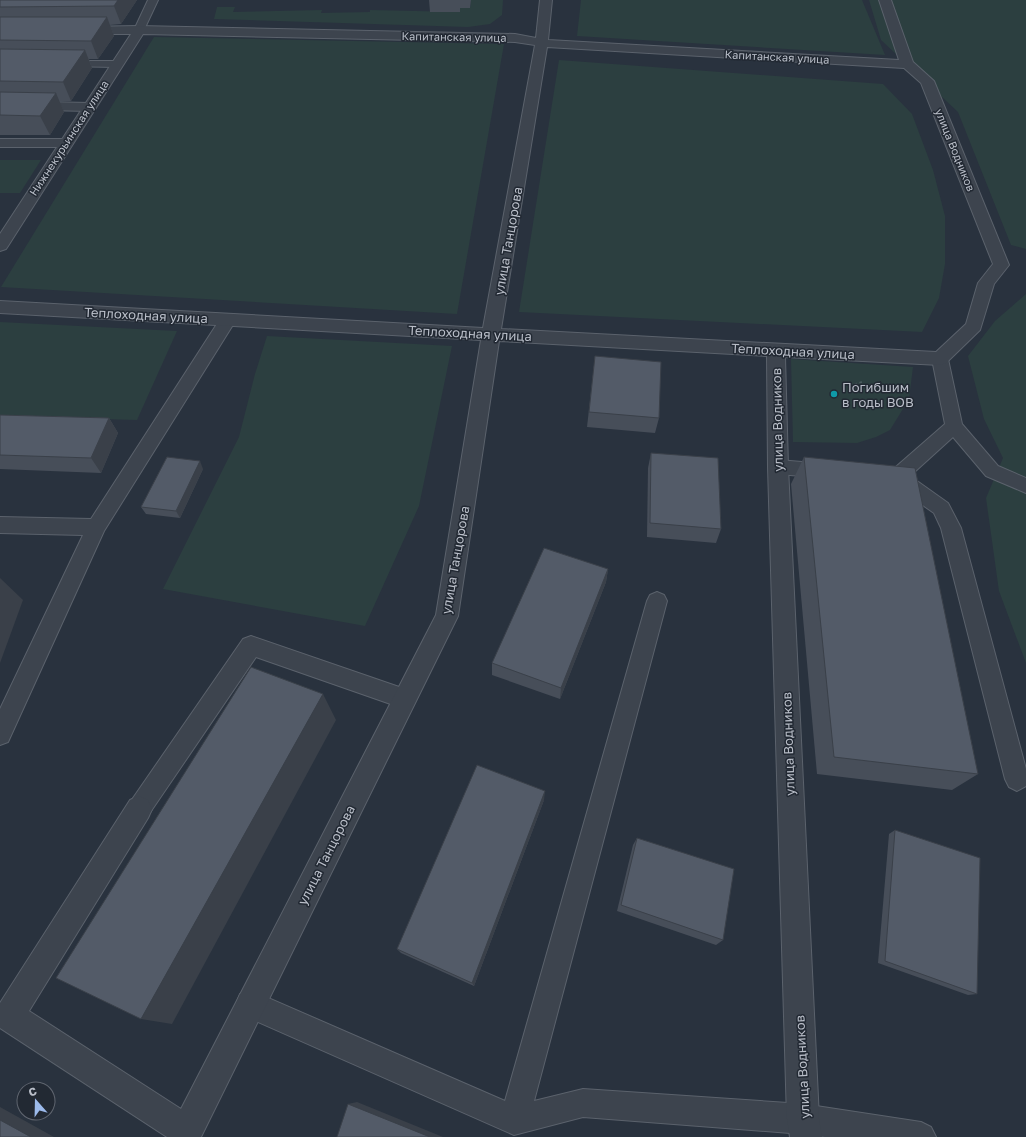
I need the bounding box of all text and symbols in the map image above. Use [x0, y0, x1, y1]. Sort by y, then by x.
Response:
street label: Капитанская улица [401, 29, 507, 44]
street label: Капитанская улица [724, 47, 830, 66]
street label: Нижнекурьинская улица [26, 77, 111, 198]
street label: улица Водников [933, 107, 978, 193]
street label: улица Танцорова [491, 186, 525, 296]
street label: Теплоходная улица [84, 304, 208, 326]
street label: Теплоходная улица [408, 322, 532, 344]
street label: Теплоходная улица [731, 340, 855, 362]
street label: улица Водников [768, 368, 786, 472]
place label: Погибшим в годы ВОВ [842, 379, 914, 410]
marker: Погибшим в годы ВОВ [829, 389, 839, 399]
street label: улица Танцорова [438, 505, 472, 615]
street label: улица Водников [778, 692, 798, 796]
street label: улица Танцорова [294, 802, 358, 908]
street label: улица Водников [791, 1015, 813, 1119]
north arrow [16, 1081, 56, 1121]
text: С [27, 1084, 38, 1099]

